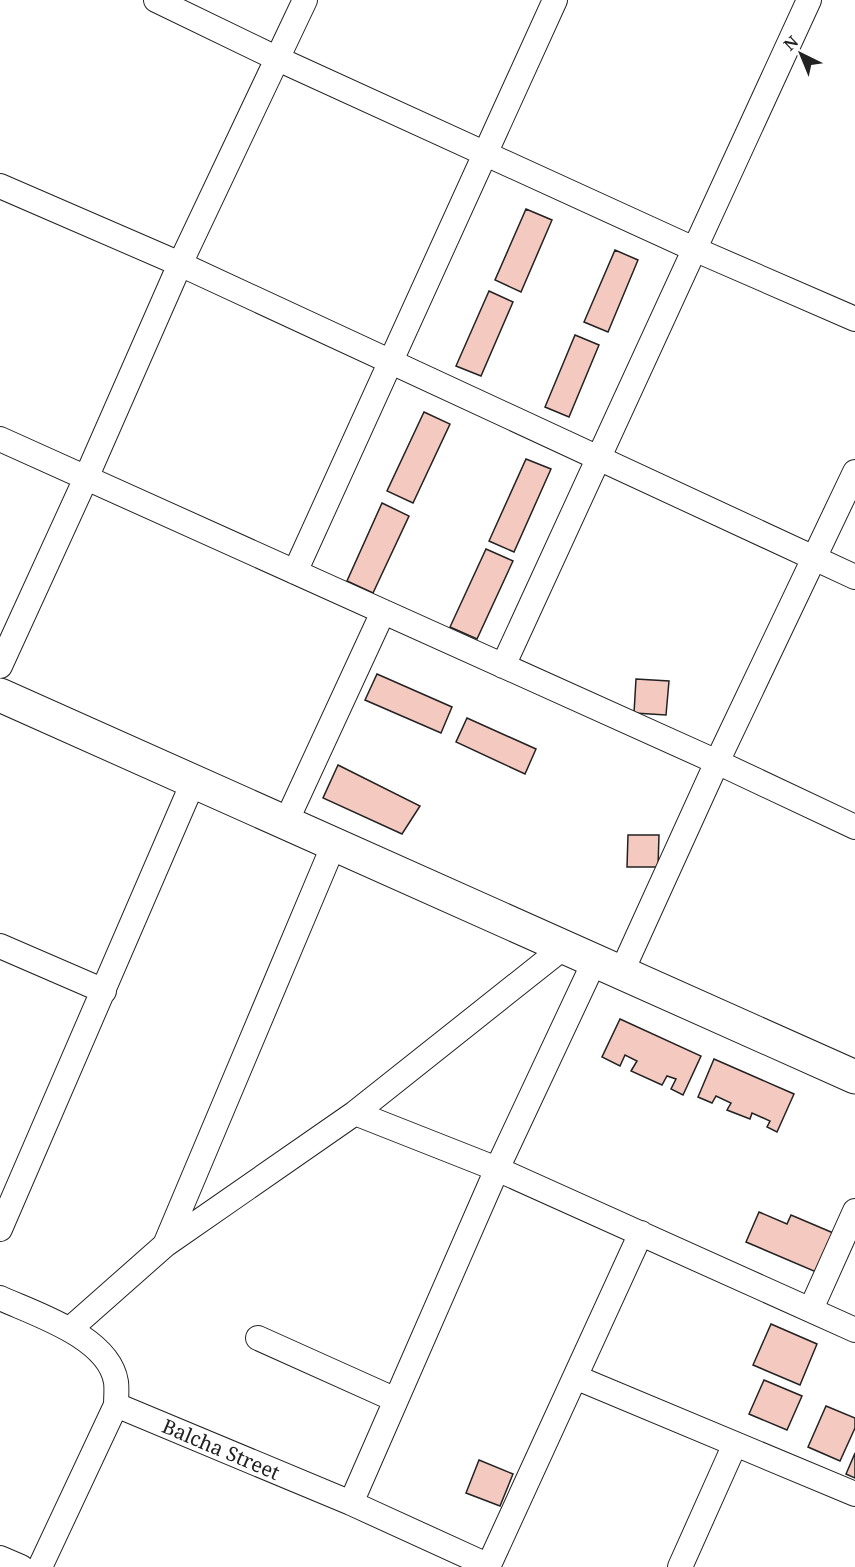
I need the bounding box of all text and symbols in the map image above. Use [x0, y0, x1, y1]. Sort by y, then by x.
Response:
north arrow [771, 24, 831, 84]
text: N [779, 30, 803, 55]
street label: Balcha Street [158, 1412, 284, 1486]

